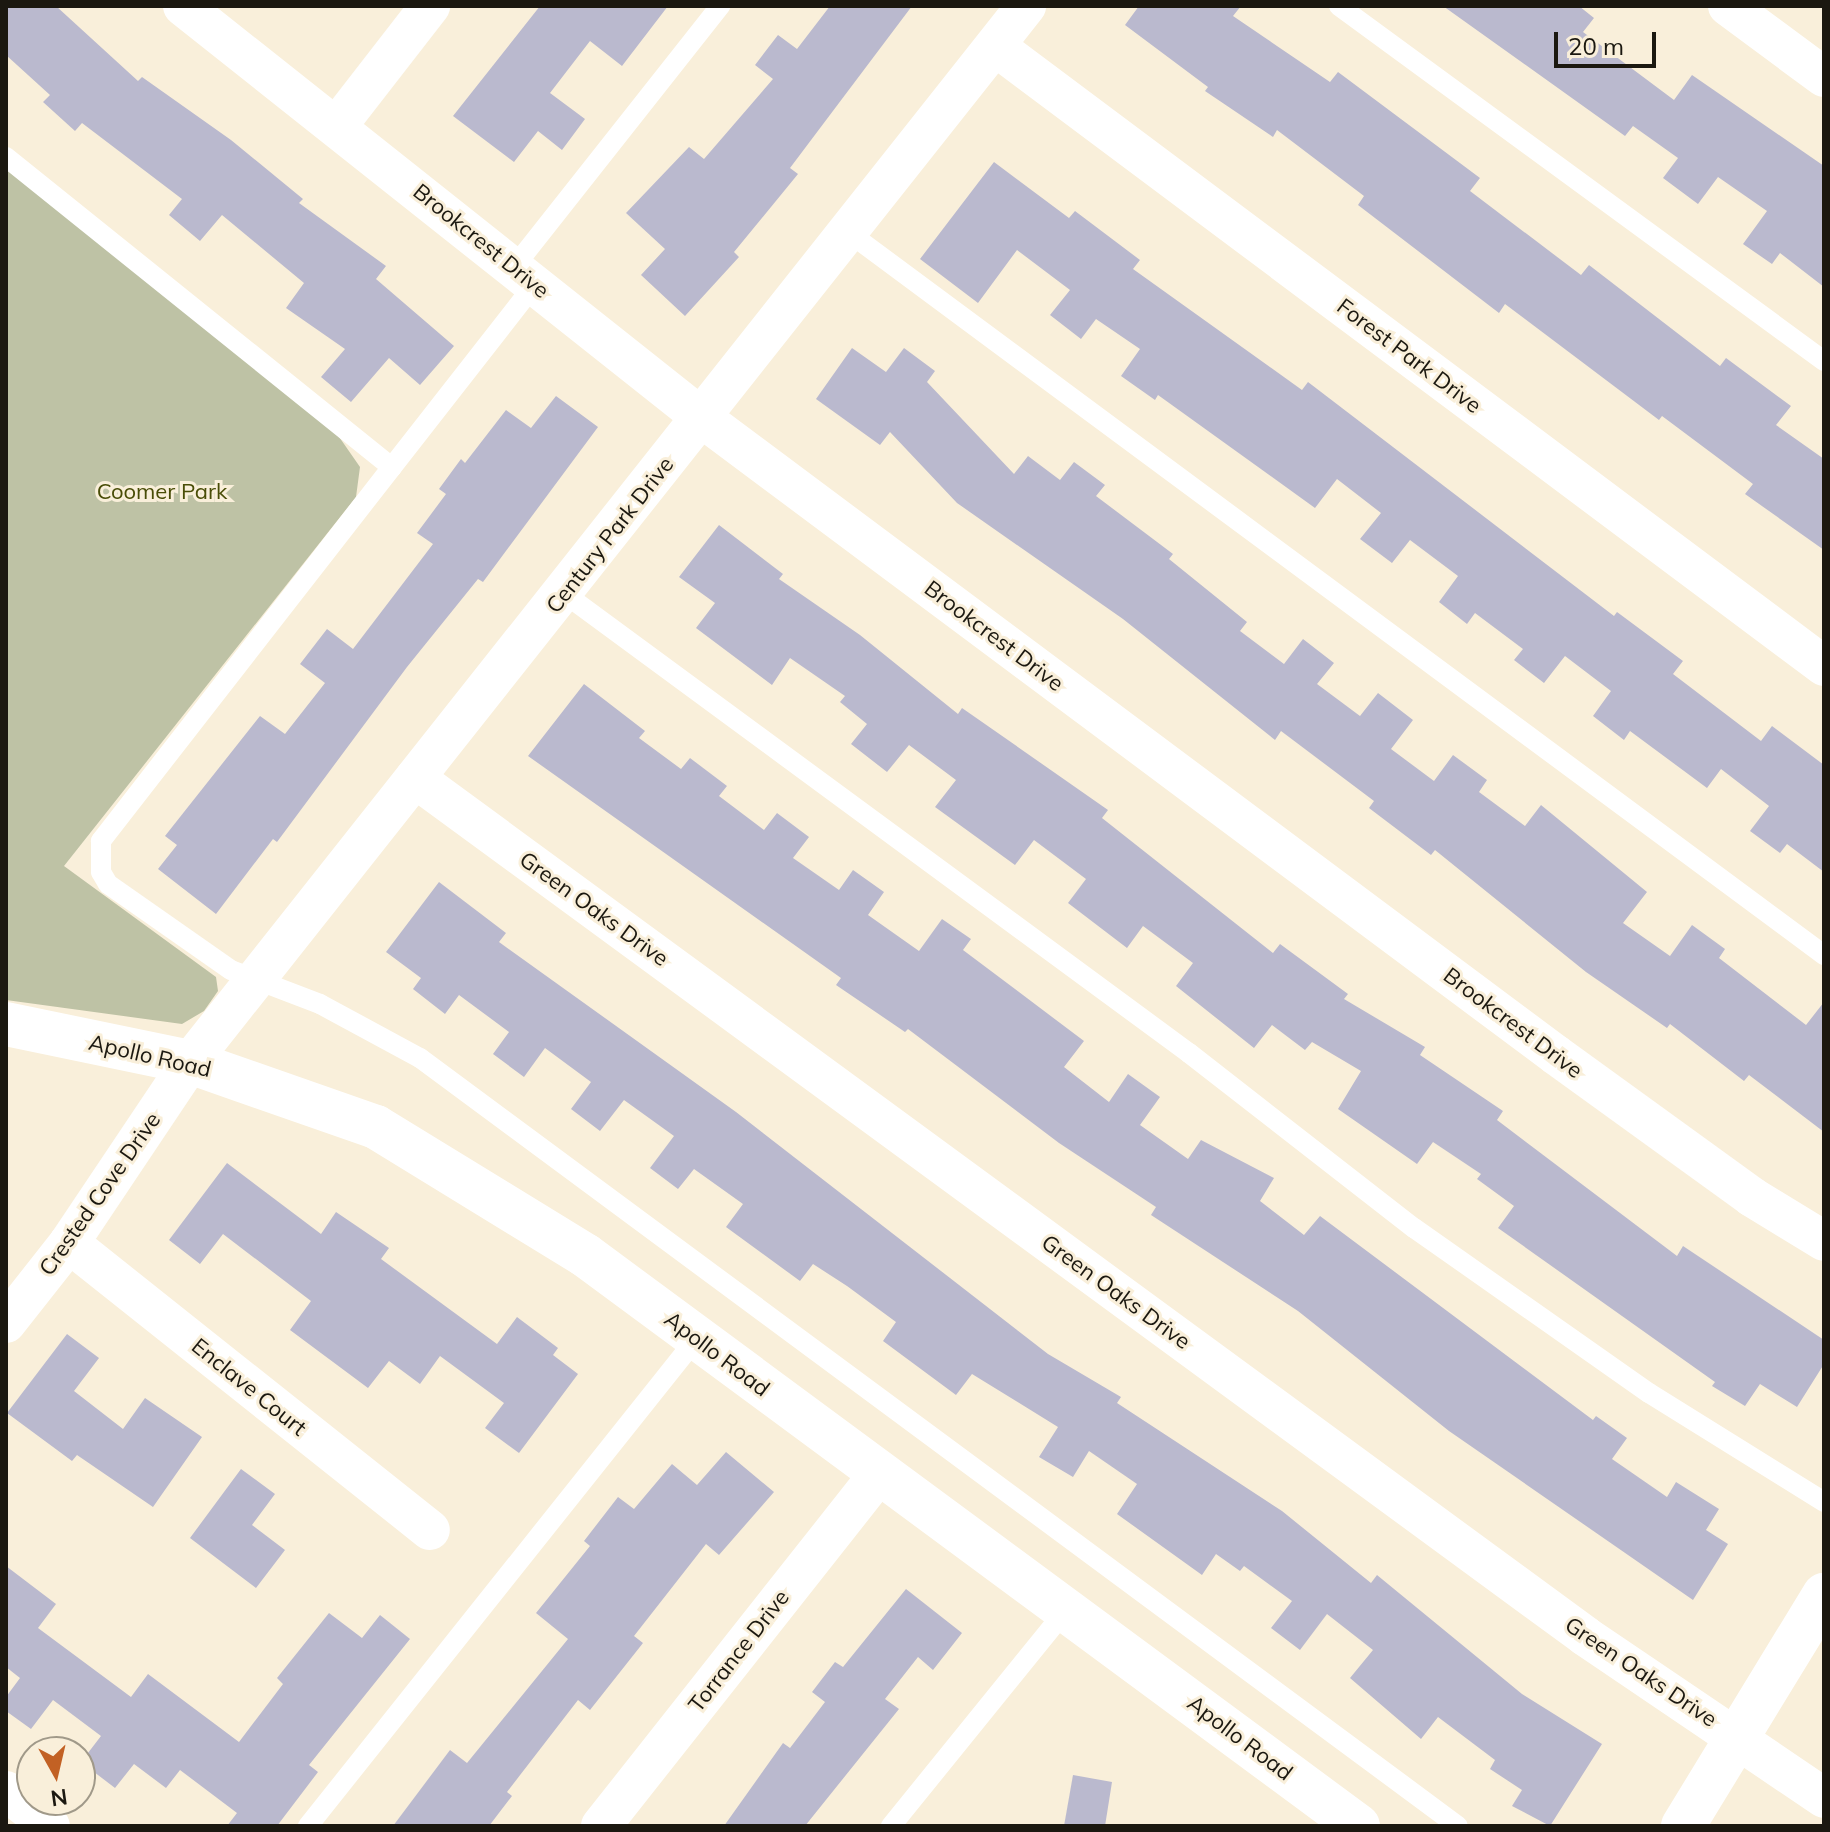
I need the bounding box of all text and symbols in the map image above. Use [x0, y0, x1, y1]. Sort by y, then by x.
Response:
scale bar [1558, 16, 1660, 66]
text: 20 m [1568, 31, 1624, 61]
street label: Brookcrest Drive [408, 178, 554, 304]
street label: Forest Park Drive [1332, 293, 1486, 419]
street label: Century Park Drive [541, 452, 679, 618]
park label: Coomer Park [97, 479, 227, 505]
street label: Brookcrest Drive [919, 575, 1069, 697]
street label: Green Oaks Drive [514, 846, 674, 972]
street label: Brookcrest Drive [1438, 962, 1588, 1084]
street label: Apollo Road [86, 1029, 214, 1083]
street label: Crested Cove Drive [34, 1107, 166, 1281]
street label: Green Oaks Drive [1036, 1229, 1196, 1355]
street label: Apollo Road [659, 1306, 775, 1402]
street label: Enclave Court [186, 1333, 312, 1441]
street label: Torrance Drive [683, 1585, 795, 1717]
street label: Green Oaks Drive [1560, 1611, 1722, 1733]
street label: Apollo Road [1182, 1690, 1298, 1786]
north arrow [16, 1736, 96, 1816]
text: N [49, 1783, 69, 1813]

